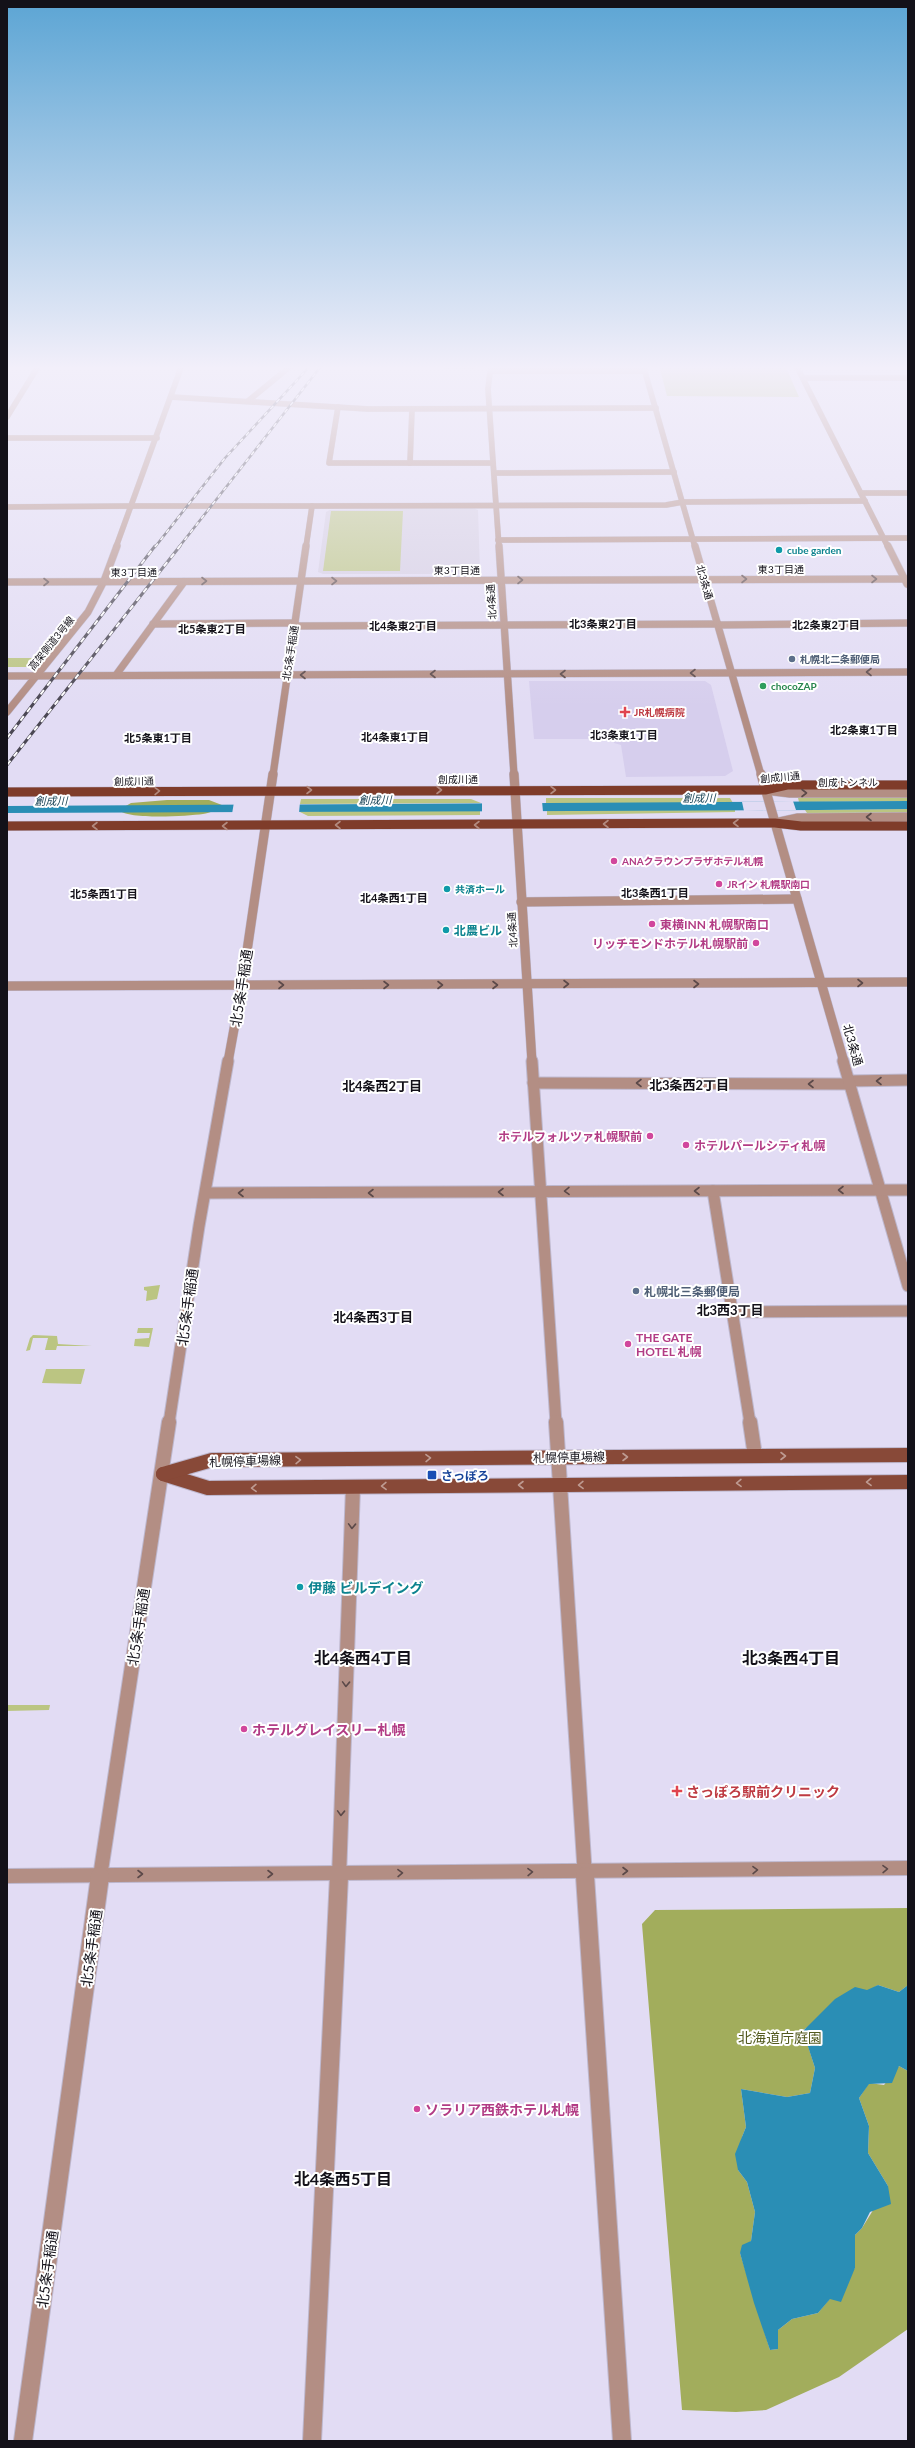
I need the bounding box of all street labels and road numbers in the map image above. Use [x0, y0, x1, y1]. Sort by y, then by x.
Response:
street label: 北3条通 [694, 563, 716, 601]
street label: 東3丁目通 [758, 563, 804, 575]
street label: 東3丁目通 [434, 564, 480, 576]
street label: 東3丁目通 [111, 566, 157, 578]
street label: 北4条通 [484, 584, 498, 620]
street label: 高架側道3号線 [26, 614, 76, 672]
street label: 北5条手稲通 [280, 624, 300, 682]
street label: 創成川通 [760, 769, 800, 785]
street label: 創成川通 [438, 773, 478, 785]
street label: 創成川通 [114, 775, 154, 787]
street label: 創成トンネル [818, 776, 878, 788]
street label: 北4条通 [505, 912, 519, 948]
street label: 北5条手稲通 [226, 948, 256, 1028]
street label: 北3条通 [840, 1022, 866, 1068]
street label: 北5条手稲通 [173, 1267, 201, 1347]
street label: 札幌停車場線 [533, 1449, 605, 1465]
street label: 札幌停車場線 [209, 1452, 281, 1470]
street label: 北5条手稲通 [123, 1587, 153, 1667]
street label: 北5条手稲通 [77, 1908, 105, 1988]
street label: 北5条手稲通 [33, 2229, 61, 2309]

